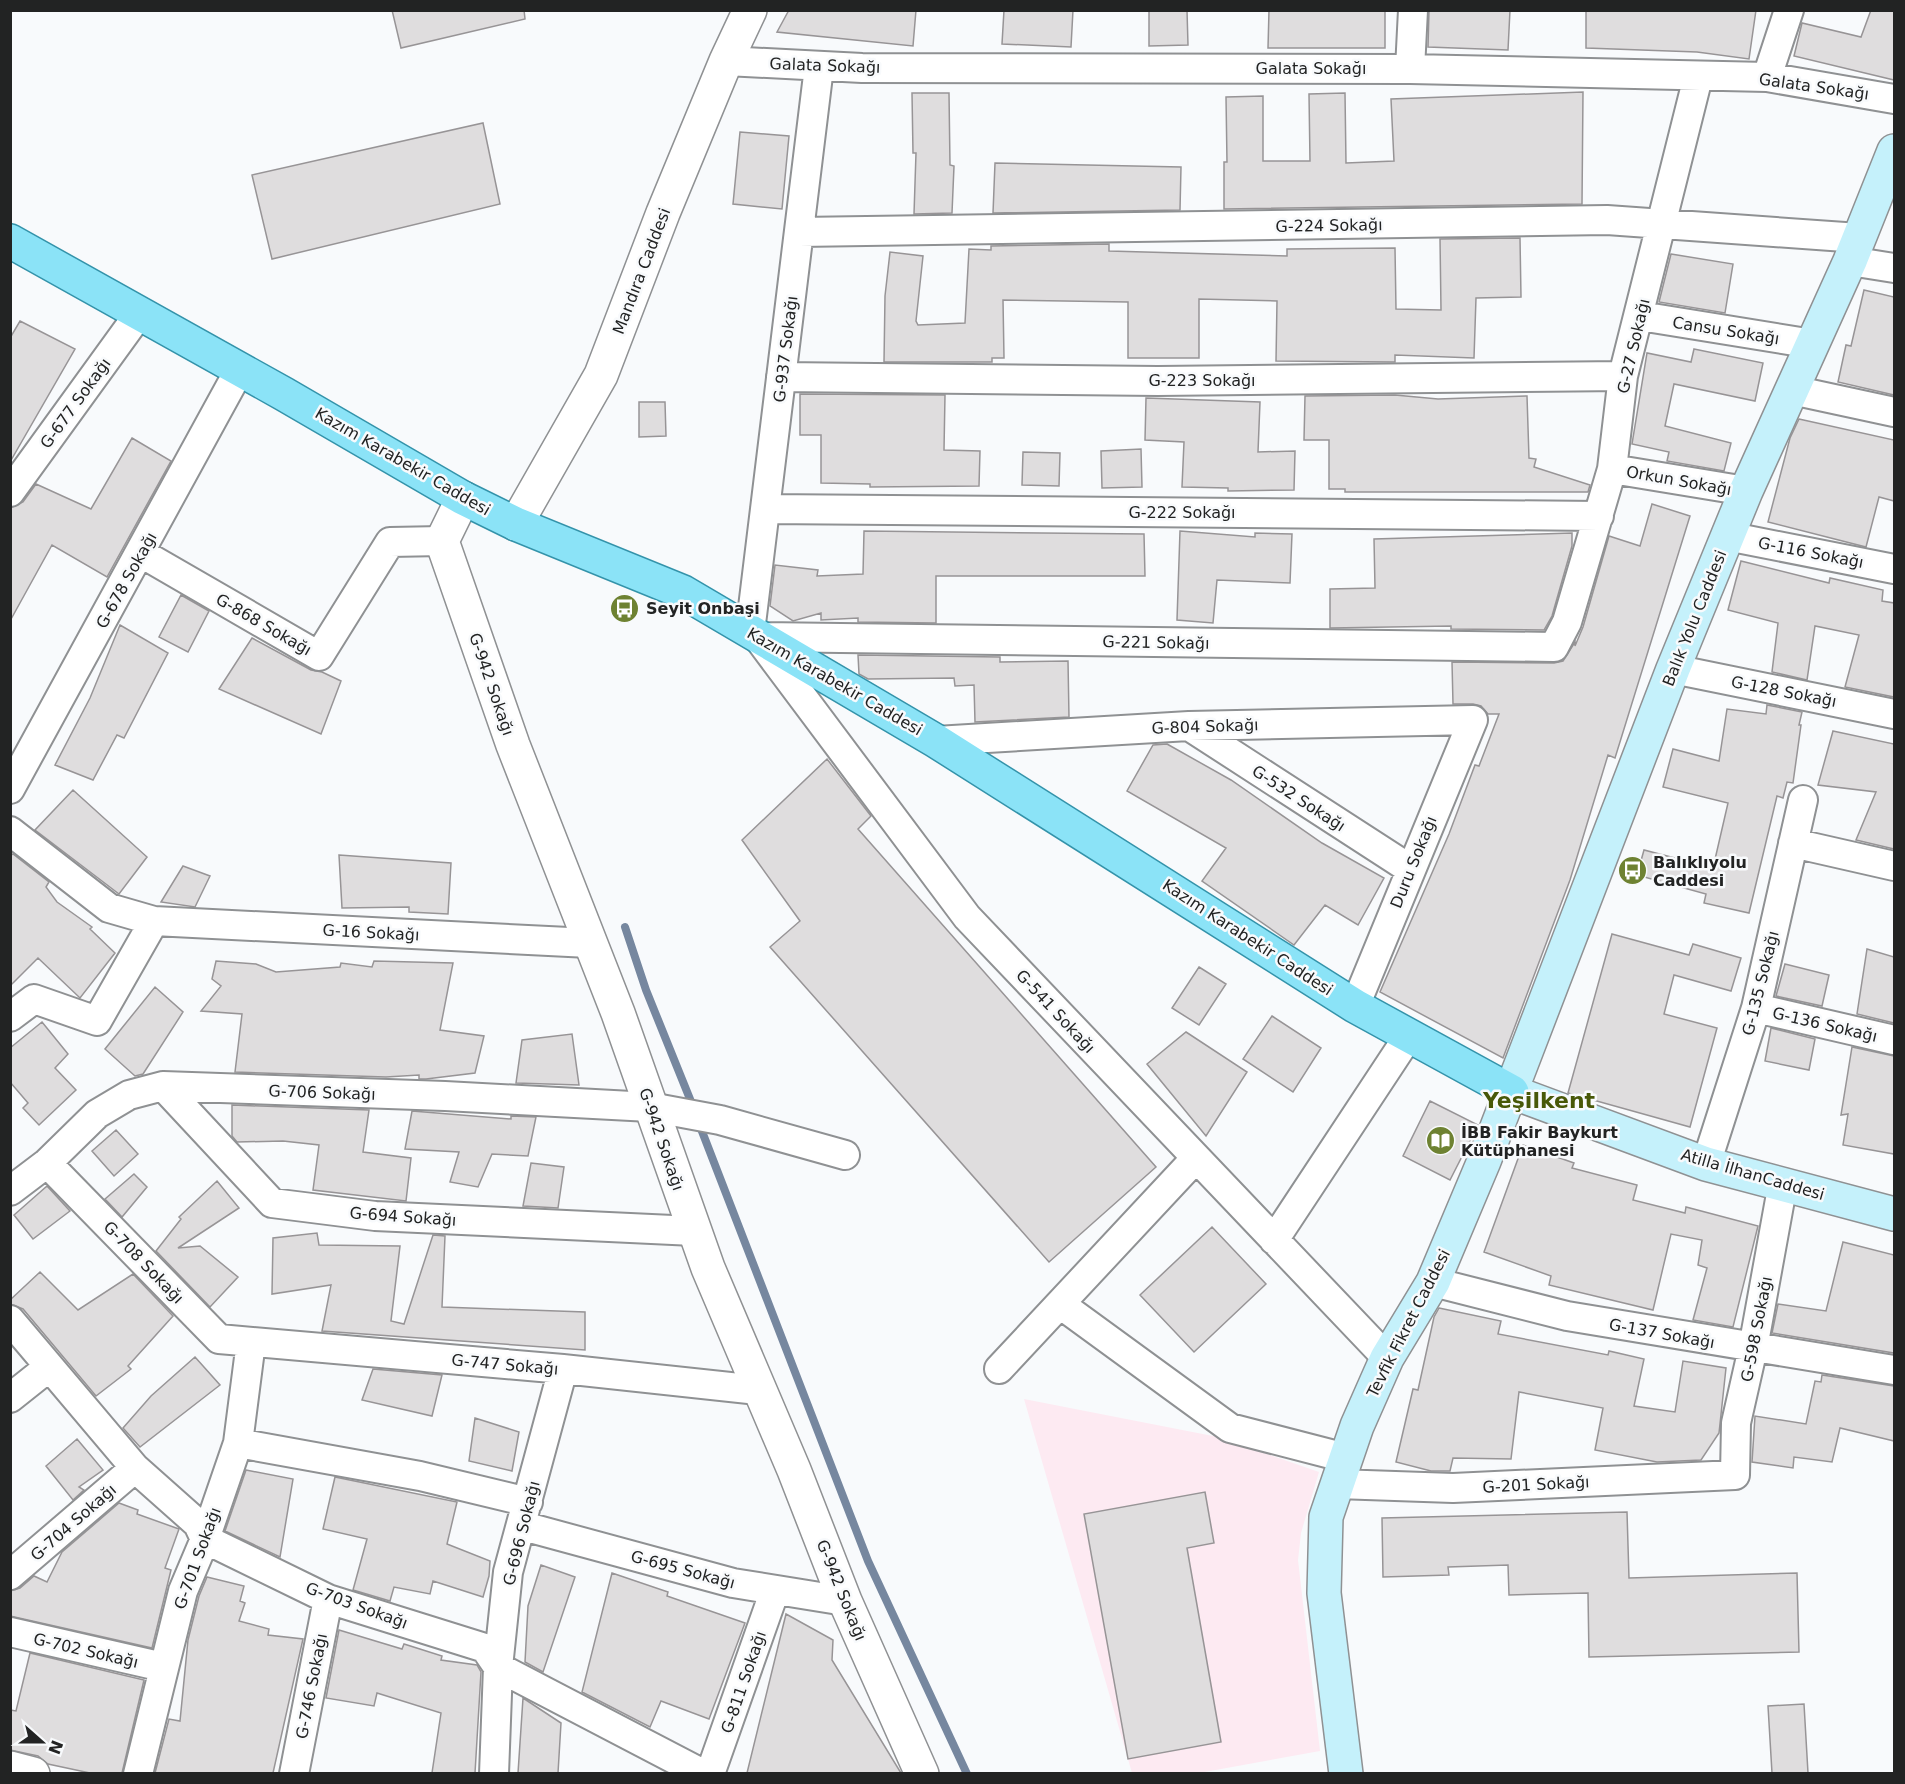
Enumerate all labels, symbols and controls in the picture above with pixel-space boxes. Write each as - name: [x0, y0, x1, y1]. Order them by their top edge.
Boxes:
- street label: Galata Sokağı: [769, 54, 881, 77]
- street label: Galata Sokağı: [1256, 59, 1366, 78]
- street label: Galata Sokağı: [1758, 69, 1870, 104]
- street label: Mandıra Caddesi: [609, 205, 674, 337]
- street label: G-224 Sokağı: [1275, 215, 1383, 236]
- street label: G-937 Sokağı: [770, 295, 801, 403]
- street label: G-27 Sokağı: [1613, 297, 1654, 395]
- street label: Cansu Sokağı: [1671, 313, 1781, 348]
- street label: G-677 Sokağı: [36, 354, 115, 452]
- street label: G-223 Sokağı: [1148, 371, 1256, 390]
- street label: Kazım Karabekir Caddesi: [312, 403, 494, 519]
- street label: Orkun Sokağı: [1625, 462, 1733, 499]
- street label: G-222 Sokağı: [1128, 503, 1236, 522]
- street label: G-678 Sokağı: [92, 529, 161, 632]
- street label: G-116 Sokağı: [1757, 533, 1865, 572]
- street label: Balık Yolu Caddesi: [1658, 547, 1730, 689]
- street label: G-868 Sokağı: [213, 589, 315, 659]
- bus stop icon: Seyit Onbaşi: [609, 592, 641, 624]
- place label: Seyit Onbaşi: [646, 599, 760, 618]
- street label: Kazım Karabekir Caddesi: [744, 623, 926, 739]
- street label: G-942 Sokağı: [465, 630, 518, 738]
- street label: G-221 Sokağı: [1102, 632, 1210, 653]
- street label: G-128 Sokağı: [1730, 672, 1838, 711]
- street label: G-804 Sokağı: [1151, 715, 1259, 738]
- street label: G-532 Sokağı: [1249, 761, 1349, 836]
- street label: Duru Sokağı: [1386, 813, 1441, 911]
- place label: Balıklıyolu Caddesi: [1653, 853, 1747, 890]
- bus stop icon: Balıklıyolu Caddesi: [1616, 855, 1648, 887]
- street label: Kazım Karabekir Caddesi: [1159, 875, 1336, 1000]
- street label: G-16 Sokağı: [322, 920, 420, 945]
- street label: G-135 Sokağı: [1738, 929, 1783, 1037]
- street label: G-541 Sokağı: [1012, 966, 1099, 1057]
- street label: G-136 Sokağı: [1771, 1003, 1879, 1046]
- street label: G-706 Sokağı: [268, 1081, 376, 1104]
- street label: G-942 Sokağı: [635, 1085, 688, 1193]
- district label: Yeşilkent: [1482, 1088, 1596, 1113]
- place label: İBB Fakir Baykurt Kütüphanesi: [1461, 1123, 1618, 1160]
- library icon: İBB Fakir Baykurt Kütüphanesi: [1424, 1125, 1456, 1157]
- street label: Atilla İlhanCaddesi: [1679, 1145, 1827, 1204]
- street label: G-694 Sokağı: [349, 1203, 457, 1230]
- street label: G-708 Sokağı: [100, 1217, 188, 1307]
- street label: Tevfik Fikret Caddesi: [1362, 1246, 1454, 1401]
- street label: G-598 Sokağı: [1737, 1275, 1776, 1383]
- street label: G-137 Sokağı: [1608, 1315, 1716, 1352]
- street label: G-747 Sokağı: [451, 1350, 559, 1379]
- street label: G-201 Sokağı: [1482, 1472, 1590, 1497]
- street label: G-696 Sokağı: [499, 1479, 544, 1587]
- street label: G-704 Sokağı: [27, 1480, 120, 1565]
- street label: G-701 Sokağı: [170, 1505, 225, 1612]
- street label: G-942 Sokağı: [813, 1537, 870, 1643]
- street label: G-695 Sokağı: [629, 1546, 737, 1593]
- street label: G-703 Sokağı: [303, 1578, 410, 1633]
- street label: G-811 Sokağı: [717, 1628, 770, 1736]
- street label: G-702 Sokağı: [32, 1629, 140, 1672]
- street label: G-746 Sokağı: [292, 1632, 331, 1740]
- north arrow: [12, 1712, 72, 1772]
- text: N: [44, 1738, 67, 1757]

